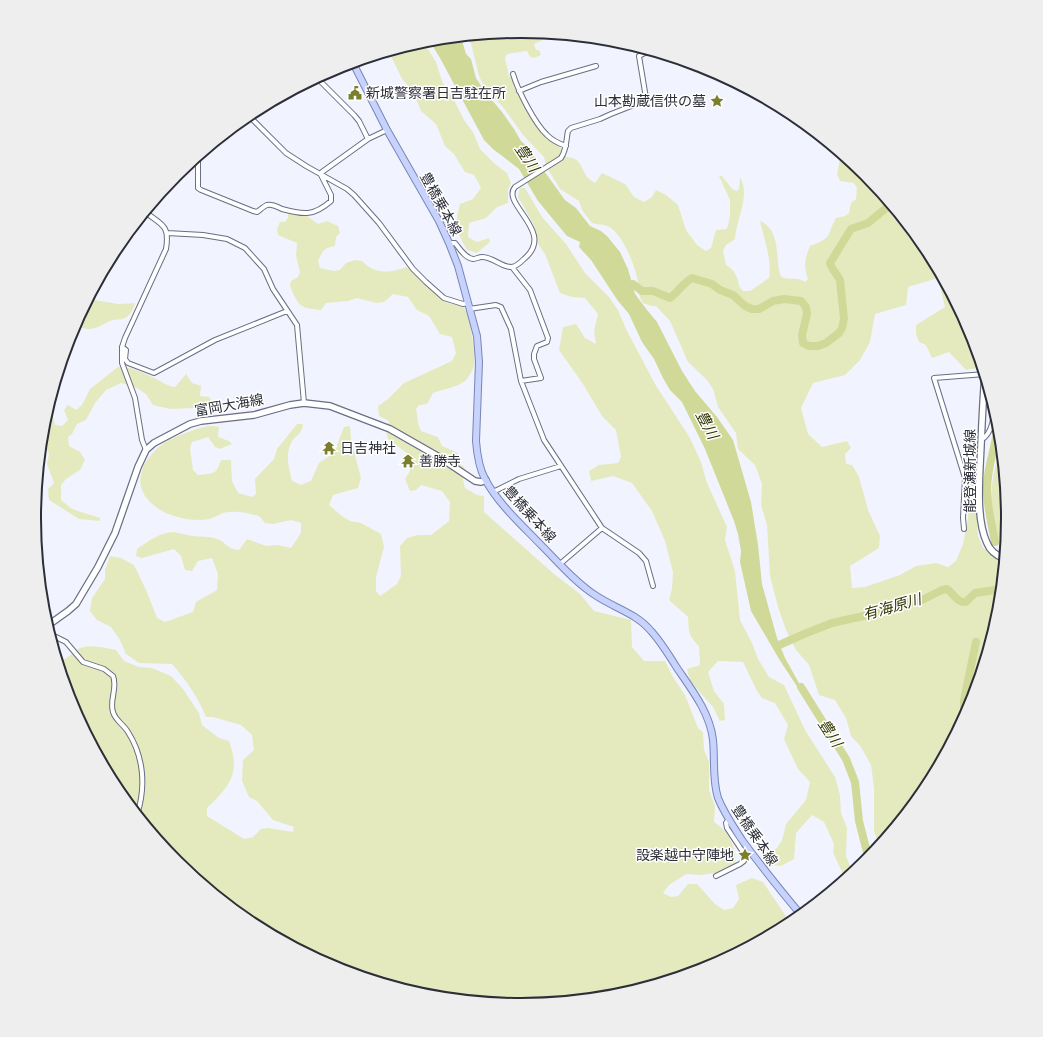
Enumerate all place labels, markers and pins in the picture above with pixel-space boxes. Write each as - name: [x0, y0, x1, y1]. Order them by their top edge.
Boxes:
- place label: 新城警察署日吉駐在所: [366, 83, 506, 102]
- public building icon: 新城警察署日吉駐在所: [347, 85, 363, 101]
- place label: 山本勘蔵信供の墓: [594, 91, 706, 110]
- place icon: 山本勘蔵信供の墓: [709, 93, 725, 109]
- place label: 日吉神社: [340, 438, 396, 457]
- temple icon: 日吉神社: [321, 440, 337, 456]
- place label: 善勝寺: [419, 451, 461, 470]
- temple icon: 善勝寺: [400, 453, 416, 469]
- place label: 設楽越中守陣地: [636, 845, 734, 864]
- place icon: 設楽越中守陣地: [737, 847, 753, 863]

